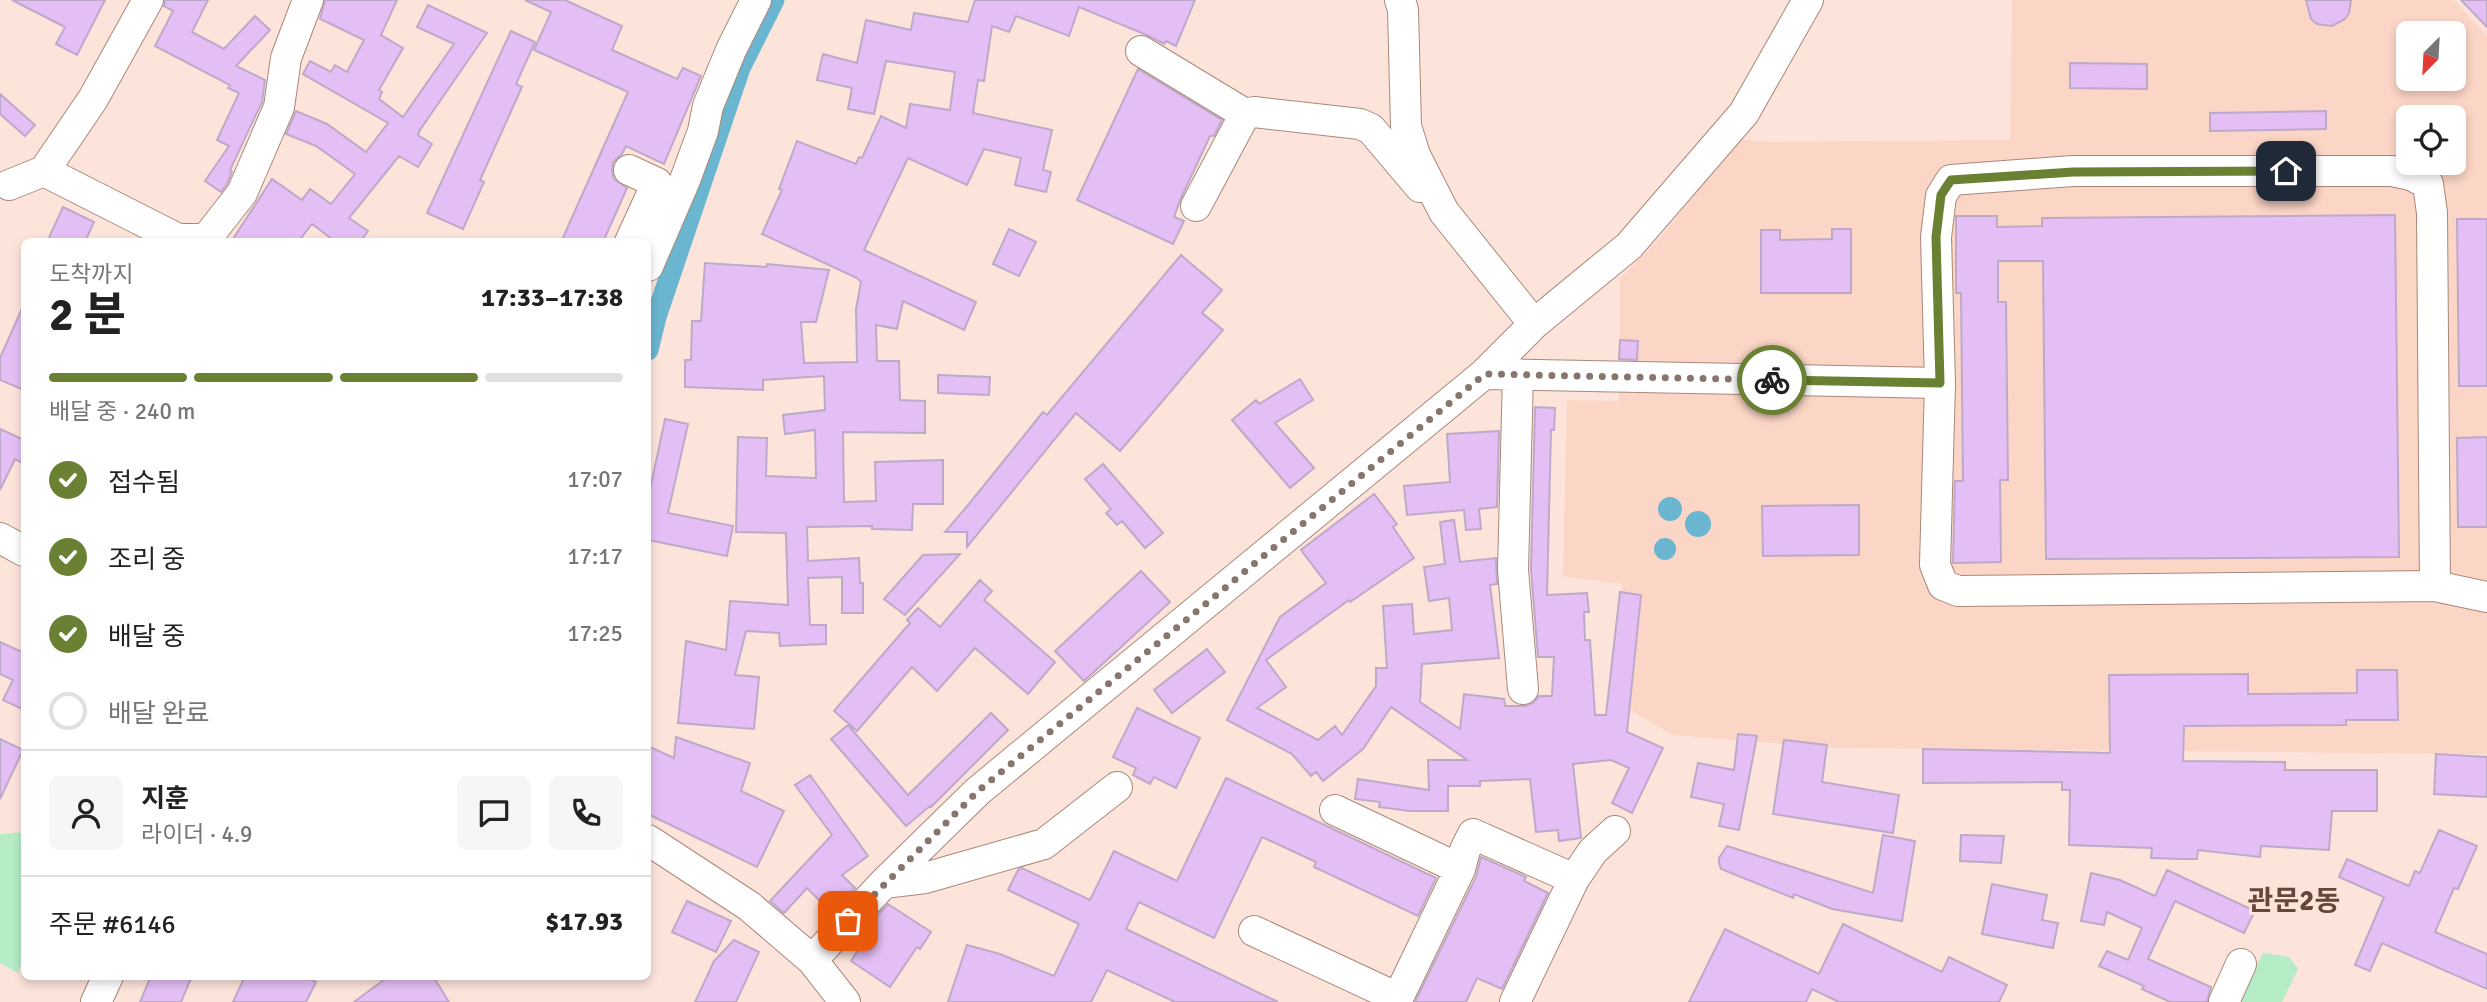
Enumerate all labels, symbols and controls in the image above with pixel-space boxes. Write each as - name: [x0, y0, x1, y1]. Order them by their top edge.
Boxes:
- north arrow: [2396, 21, 2466, 91]
- map controls: [2396, 21, 2466, 175]
- button: locate: [2396, 105, 2466, 175]
- pin: [2256, 141, 2316, 201]
- icon: home: [2267, 152, 2305, 190]
- text: 도착까지: [49, 260, 134, 289]
- text: 17:33–17:38: [481, 282, 623, 314]
- text: 2 분: [49, 287, 126, 343]
- courier: [1737, 345, 1807, 415]
- icon: bike: [1753, 361, 1791, 399]
- text: 배달 중 · 240 m: [49, 397, 195, 426]
- icon: check: [49, 461, 87, 499]
- text: 17:07: [567, 465, 623, 494]
- text: 접수됨: [108, 467, 180, 499]
- icon: check: [49, 538, 87, 576]
- text: 17:17: [567, 542, 623, 571]
- text: 조리 중: [108, 544, 185, 576]
- icon: check: [49, 615, 87, 653]
- text: 17:25: [567, 619, 623, 648]
- text: 배달 중: [108, 621, 185, 653]
- text: 배달 완료: [108, 698, 209, 730]
- button: person: [49, 776, 123, 850]
- button: chat: [457, 776, 531, 850]
- button: phone: [549, 776, 623, 850]
- text: 지훈: [141, 783, 189, 815]
- text: 라이더 · 4.9: [141, 820, 253, 849]
- district label: 관문2동: [2248, 884, 2340, 918]
- pin: [818, 891, 878, 951]
- icon: bag: [829, 902, 867, 940]
- text: $17.93: [545, 906, 623, 938]
- text: 주문 #6146: [49, 909, 176, 941]

